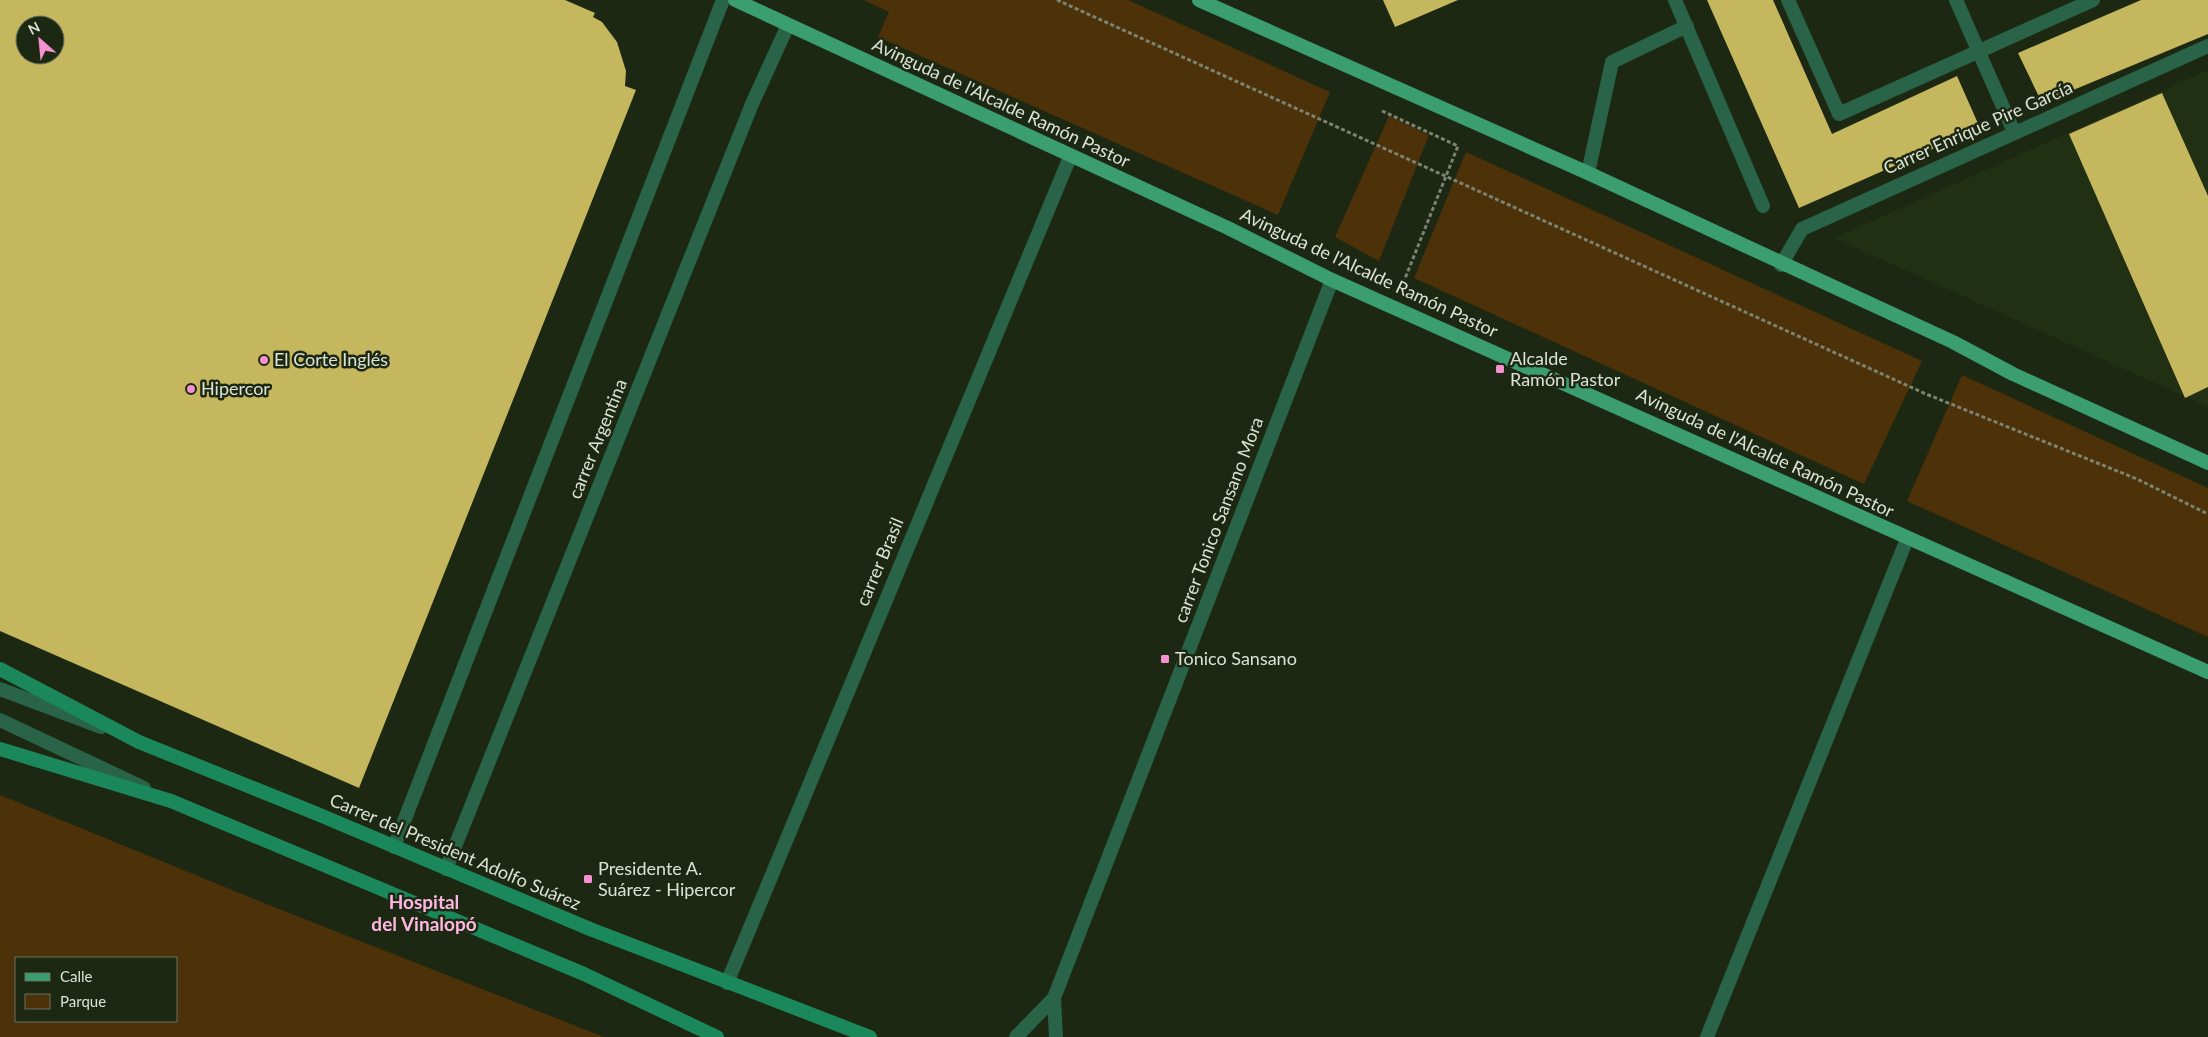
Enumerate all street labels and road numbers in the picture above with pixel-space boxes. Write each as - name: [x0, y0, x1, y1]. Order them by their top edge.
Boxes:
- street label: Avinguda de l'Alcalde Ramón Pastor: [869, 33, 1134, 172]
- street label: Carrer Enrique Pire García: [1880, 75, 2076, 179]
- street label: Avinguda de l'Alcalde Ramón Pastor: [1237, 203, 1502, 342]
- street label: carrer Argentina: [563, 376, 631, 502]
- street label: Avinguda de l'Alcalde Ramón Pastor: [1633, 383, 1898, 522]
- street label: carrer Tonico Sansano Mora: [1169, 414, 1267, 626]
- street label: carrer Brasil: [851, 514, 908, 609]
- street label: Carrer del President Adolfo Suárez: [327, 788, 584, 914]

